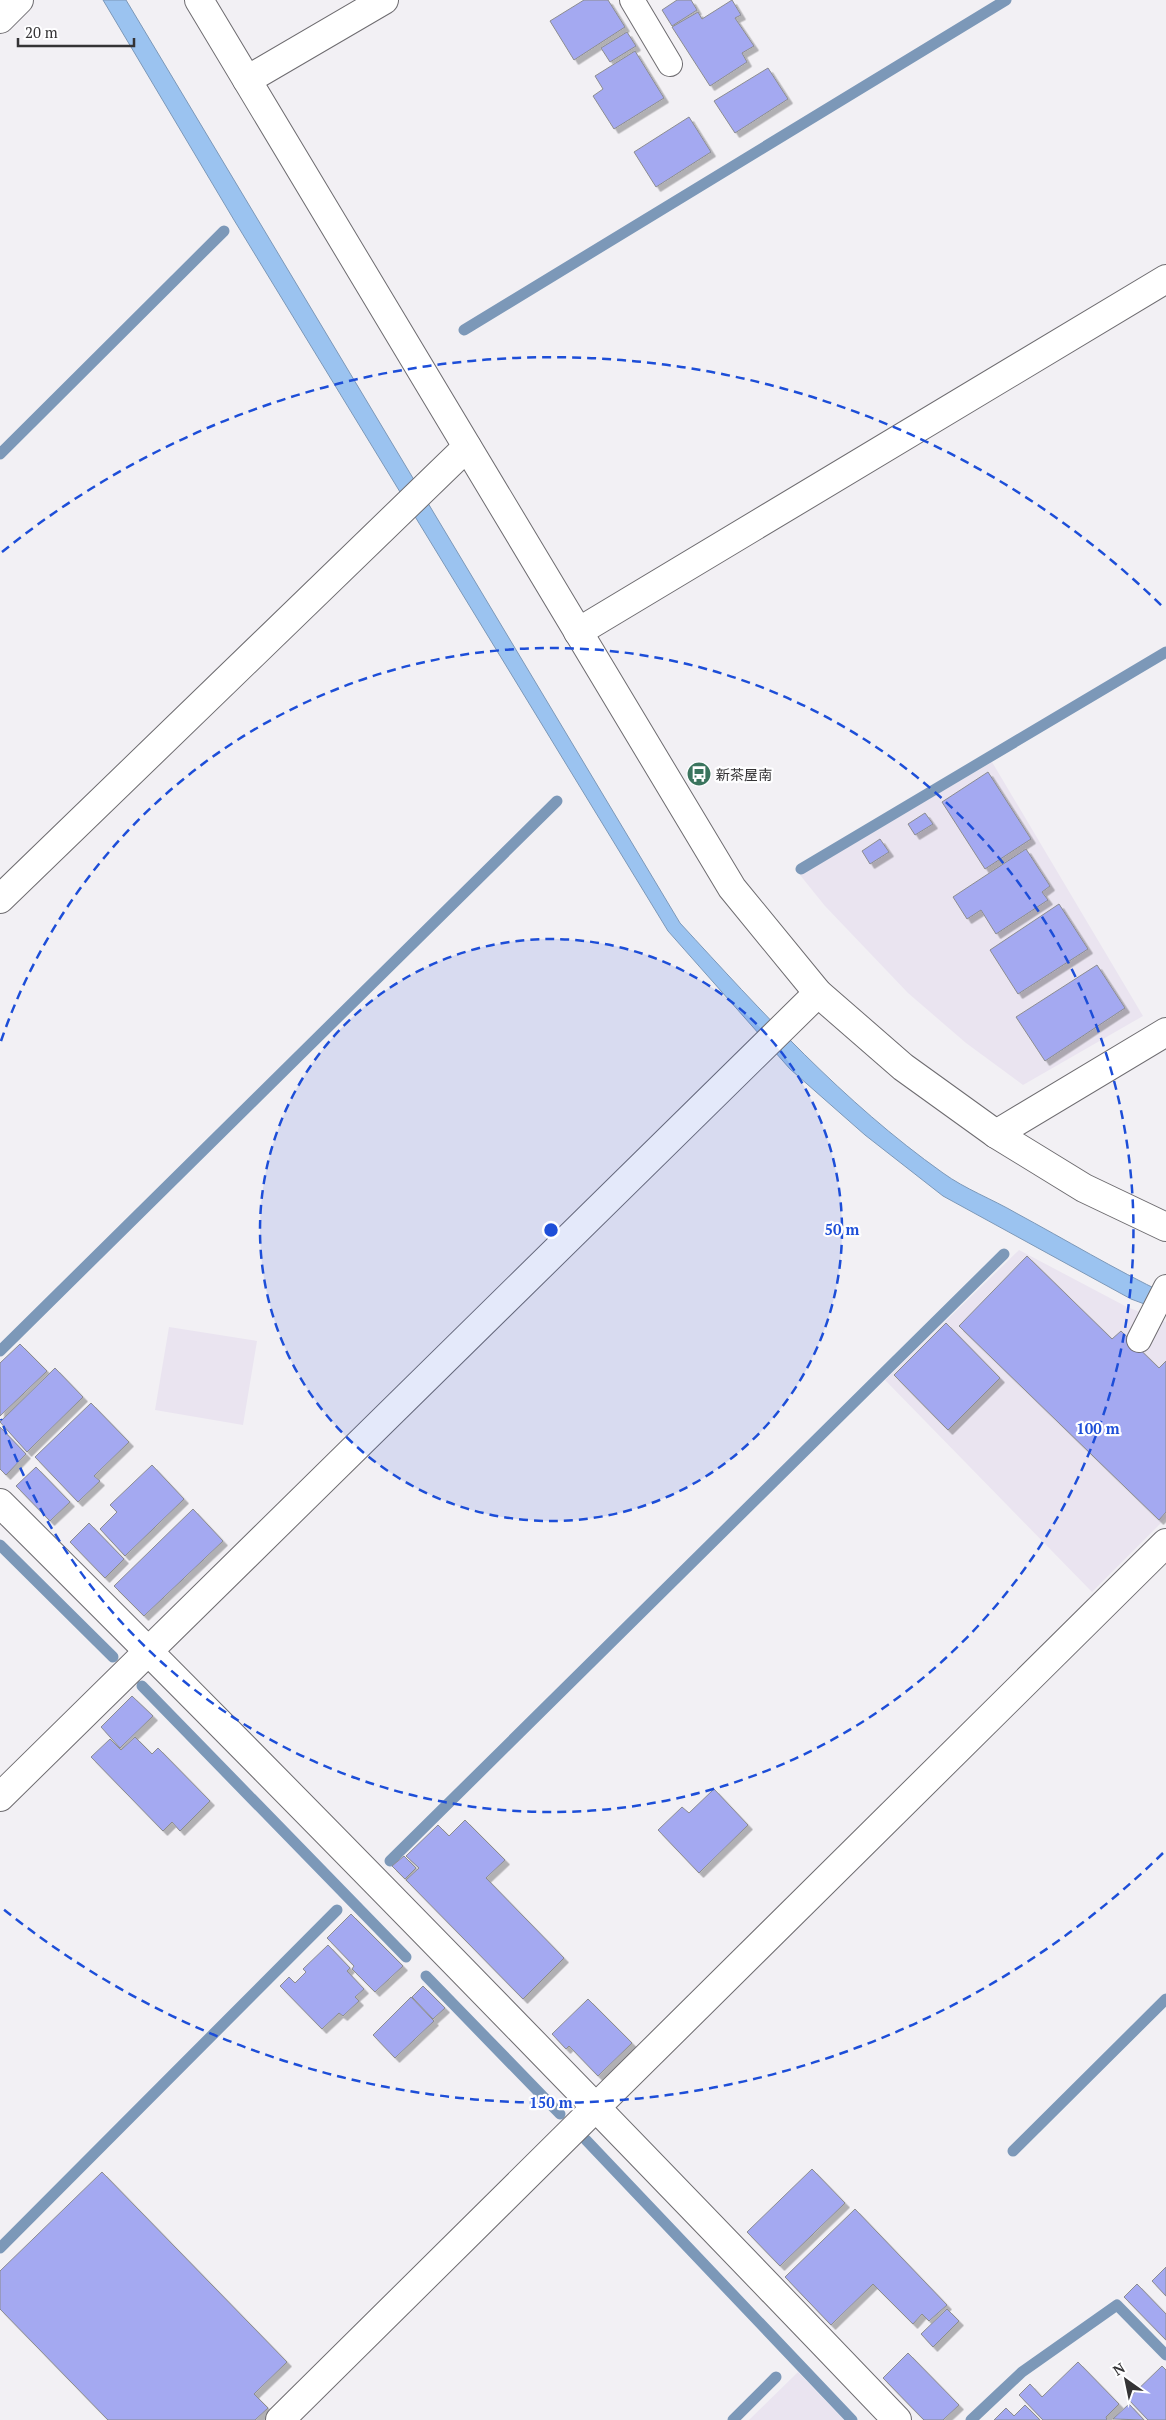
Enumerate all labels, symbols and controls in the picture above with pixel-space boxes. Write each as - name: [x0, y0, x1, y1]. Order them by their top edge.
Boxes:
- scale bar: [18, 15, 134, 47]
- text: 20 m: [25, 22, 58, 42]
- bus stop icon: 新茶屋南: [686, 761, 712, 787]
- place label: 新茶屋南: [716, 765, 772, 784]
- text: 50 m: [825, 1219, 860, 1239]
- centre of rings: [542, 1221, 560, 1239]
- text: 100 m: [1076, 1418, 1120, 1438]
- text: 150 m: [529, 2092, 573, 2112]
- north arrow: [1101, 2355, 1151, 2405]
- text: N: [1109, 2358, 1129, 2380]

